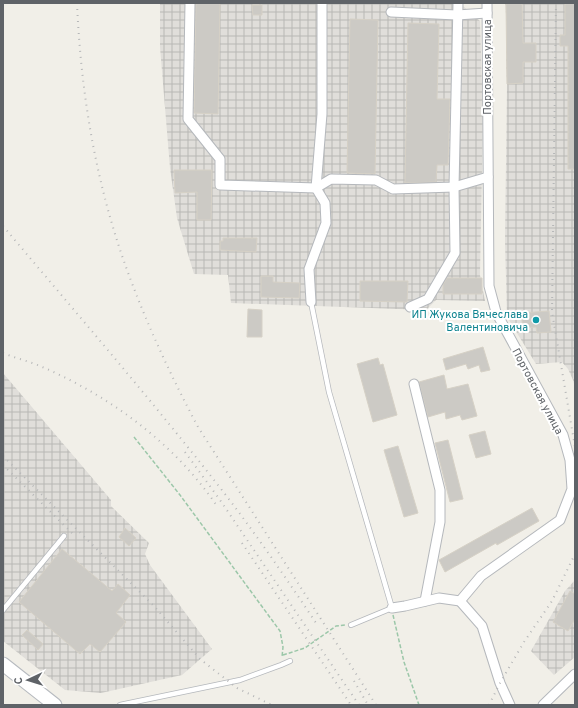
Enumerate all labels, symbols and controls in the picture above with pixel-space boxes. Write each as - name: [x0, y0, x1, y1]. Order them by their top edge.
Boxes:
- street label: Портовская улица: [481, 19, 495, 115]
- place label: ИП Жукова Вячеслава Валентиновича: [411, 308, 528, 335]
- marker: ИП Жукова Вячеслава Валентиновича: [531, 315, 541, 325]
- street label: Портовская улица: [509, 346, 566, 437]
- north arrow: [8, 660, 48, 700]
- text: С: [12, 677, 26, 685]

